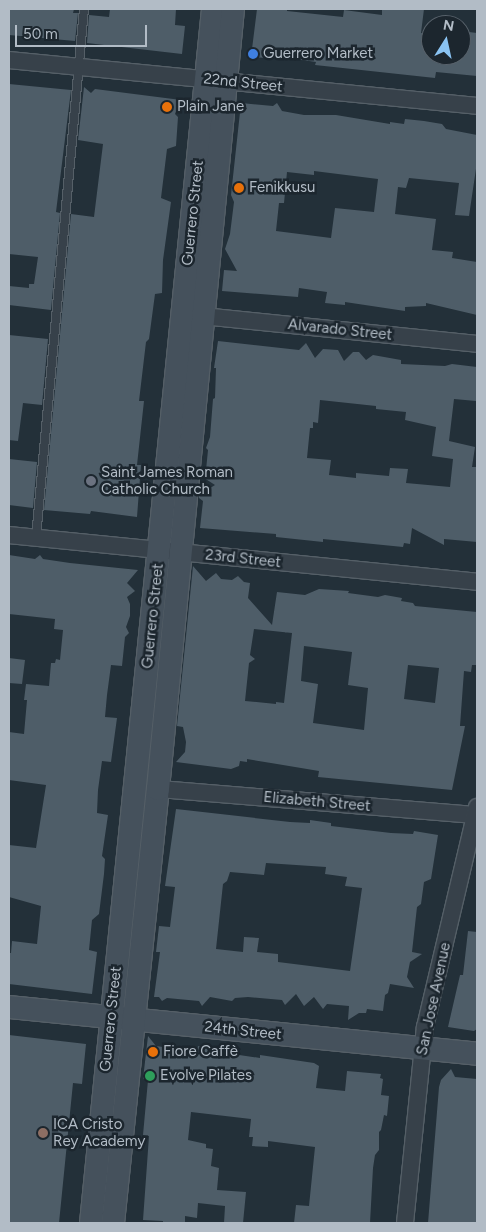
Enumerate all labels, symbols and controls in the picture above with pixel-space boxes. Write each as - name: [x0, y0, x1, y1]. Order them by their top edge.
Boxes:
- scale bar: [18, 15, 150, 47]
- north arrow: [421, 15, 471, 65]
- text: N: [442, 16, 455, 35]
- text: 50 m: [23, 25, 58, 43]
- place label: Guerrero Market: [263, 45, 373, 63]
- marker: Guerrero Market: [247, 48, 259, 60]
- street label: 22nd Street: [202, 70, 284, 96]
- place label: Plain Jane: [177, 98, 244, 116]
- marker: Plain Jane: [161, 101, 173, 113]
- street label: Guerrero Street: [179, 159, 207, 267]
- place label: Fenikkusu: [249, 179, 315, 197]
- marker: Fenikkusu: [233, 182, 245, 194]
- street label: Alvarado Street: [287, 316, 393, 344]
- place label: Saint James Roman Catholic Church: [101, 463, 233, 498]
- marker: Saint James Roman Catholic Church: [85, 475, 97, 487]
- street label: 23rd Street: [204, 546, 282, 572]
- street label: Guerrero Street: [139, 562, 167, 670]
- street label: Elizabeth Street: [263, 788, 371, 816]
- street label: San Jose Avenue: [413, 941, 455, 1057]
- street label: Guerrero Street: [97, 965, 125, 1073]
- street label: 24th Street: [204, 1018, 282, 1044]
- place label: Fiore Caffè: [163, 1043, 238, 1061]
- marker: Fiore Caffè: [147, 1046, 159, 1058]
- place label: Evolve Pilates: [160, 1067, 252, 1085]
- marker: Evolve Pilates: [144, 1070, 156, 1082]
- place label: ICA Cristo Rey Academy: [53, 1115, 145, 1150]
- marker: ICA Cristo Rey Academy: [37, 1127, 49, 1139]

